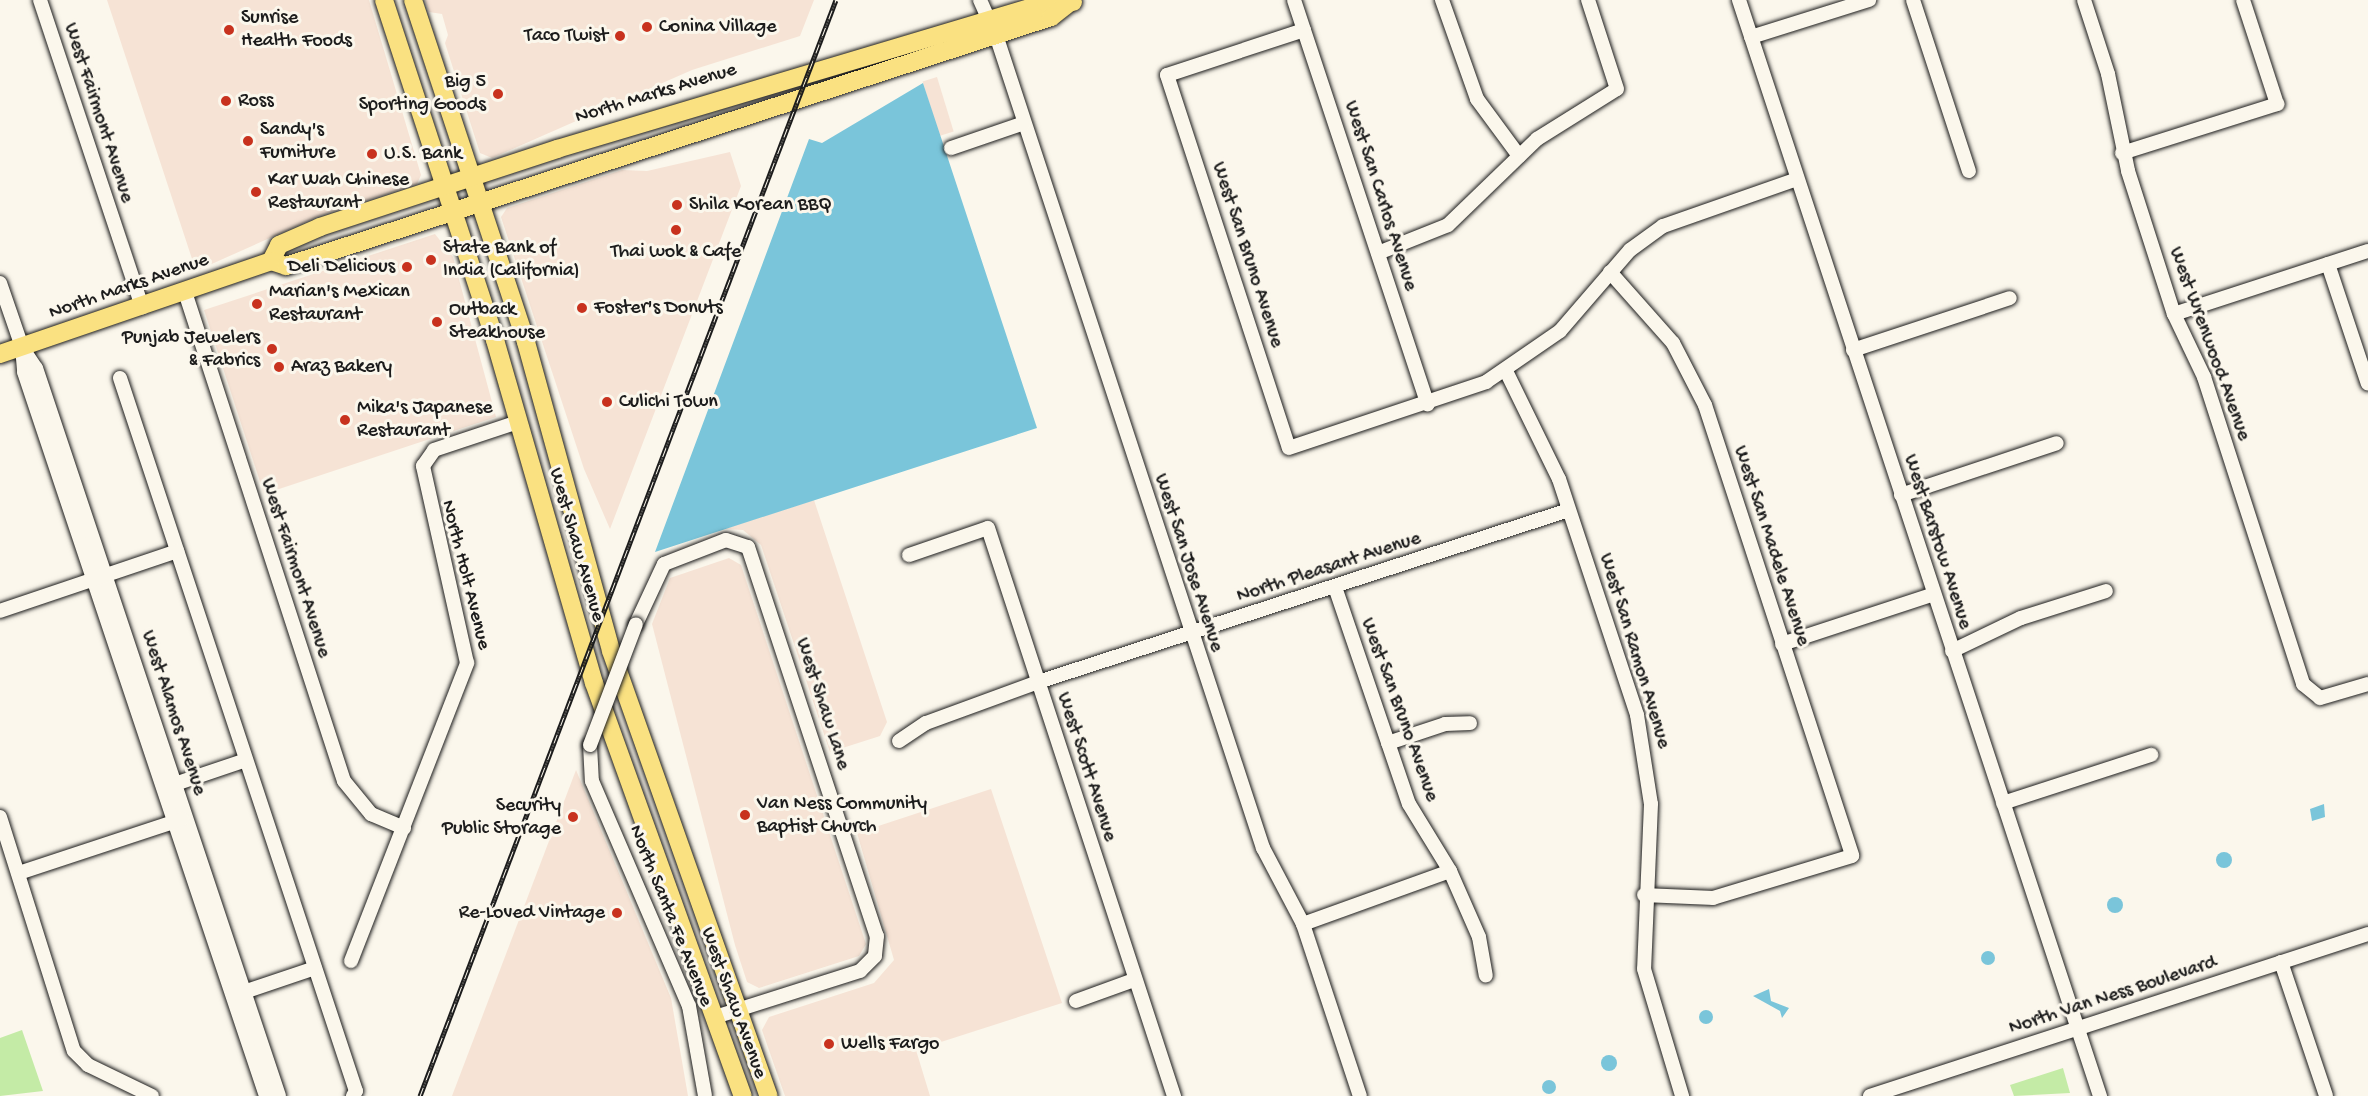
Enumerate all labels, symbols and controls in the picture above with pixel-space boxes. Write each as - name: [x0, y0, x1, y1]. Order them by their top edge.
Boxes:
- place label: Sunrise Health Foods: [241, 6, 352, 53]
- place label: Conina Village: [659, 15, 776, 39]
- street label: West Fairmont Avenue: [58, 20, 138, 206]
- marker: Conina Village: [640, 20, 654, 34]
- marker: Sunrise Health Foods: [222, 23, 236, 37]
- place label: Taco Twist: [524, 24, 608, 48]
- marker: Taco Twist: [613, 29, 627, 43]
- street label: North Marks Avenue: [572, 58, 740, 130]
- place label: Big 5 Sporting Goods: [359, 70, 486, 117]
- marker: Big 5 Sporting Goods: [491, 87, 505, 101]
- place label: Ross: [238, 89, 274, 113]
- marker: Ross: [219, 94, 233, 108]
- street label: West San Carlos Avenue: [1338, 98, 1422, 294]
- place label: Sandy's Furniture: [260, 118, 335, 165]
- marker: Sandy's Furniture: [241, 134, 255, 148]
- place label: U.S. Bank: [384, 142, 462, 166]
- marker: U.S. Bank: [365, 147, 379, 161]
- street label: West San Bruno Avenue: [1206, 159, 1288, 351]
- place label: Kar Wah Chinese Restaurant: [268, 168, 409, 215]
- marker: Kar Wah Chinese Restaurant: [249, 185, 263, 199]
- place label: Shila Korean BBQ: [689, 193, 832, 217]
- marker: Shila Korean BBQ: [670, 198, 684, 212]
- marker: Thai wok & Cafe: [669, 223, 683, 237]
- place label: State Bank of India (California): [443, 237, 580, 284]
- place label: Thai wok & Cafe: [611, 240, 741, 264]
- street label: West Wrenwood Avenue: [2163, 244, 2255, 444]
- street label: North Marks Avenue: [46, 248, 212, 326]
- marker: State Bank of India (California): [424, 253, 438, 267]
- place label: Deli Delicious: [288, 255, 395, 279]
- marker: Deli Delicious: [400, 260, 414, 274]
- place label: Marian's Mexican Restaurant: [269, 280, 410, 327]
- place label: Foster's Donuts: [594, 296, 723, 320]
- marker: Marian's Mexican Restaurant: [250, 297, 264, 311]
- place label: Outback Steakhouse: [449, 298, 545, 345]
- marker: Foster's Donuts: [575, 301, 589, 315]
- marker: Outback Steakhouse: [430, 315, 444, 329]
- place label: Punjab Jewelers & Fabrics: [122, 326, 260, 373]
- marker: Punjab Jewelers & Fabrics: [265, 342, 279, 356]
- place label: Araz Bakery: [291, 355, 392, 379]
- marker: Araz Bakery: [272, 360, 286, 374]
- place label: Culichi Town: [619, 390, 718, 414]
- marker: Culichi Town: [600, 395, 614, 409]
- place label: Mika's Japanese Restaurant: [357, 396, 493, 443]
- marker: Mika's Japanese Restaurant: [338, 413, 352, 427]
- street label: West San Madele Avenue: [1727, 443, 1815, 649]
- street label: West Barstow Avenue: [1897, 452, 1977, 632]
- street label: West Shaw Avenue: [543, 465, 609, 625]
- street label: West San Jose Avenue: [1148, 471, 1228, 655]
- street label: West Fairmont Avenue: [255, 475, 335, 661]
- street label: North Holt Avenue: [435, 498, 495, 652]
- street label: North Pleasant Avenue: [1234, 527, 1424, 609]
- street label: West San Ramon Avenue: [1593, 551, 1675, 751]
- street label: West San Bruno Avenue: [1355, 615, 1443, 805]
- street label: West Alamos Avenue: [135, 628, 211, 798]
- street label: West Shaw Lane: [789, 635, 855, 773]
- street label: West Scott Avenue: [1051, 689, 1121, 845]
- place label: Van Ness Community Baptist Church: [757, 792, 927, 839]
- place label: Security Public Storage: [442, 794, 561, 841]
- marker: Van Ness Community Baptist Church: [738, 808, 752, 822]
- marker: Security Public Storage: [566, 810, 580, 824]
- street label: North Santa Fe Avenue: [623, 822, 717, 1010]
- place label: Re-Loved Vintage: [459, 901, 605, 925]
- marker: Re-Loved Vintage: [610, 906, 624, 920]
- street label: West Shaw Avenue: [695, 924, 771, 1082]
- street label: North Van Ness Boulevard: [2006, 951, 2220, 1041]
- place label: Wells Fargo: [841, 1032, 939, 1056]
- marker: Wells Fargo: [822, 1037, 836, 1051]

